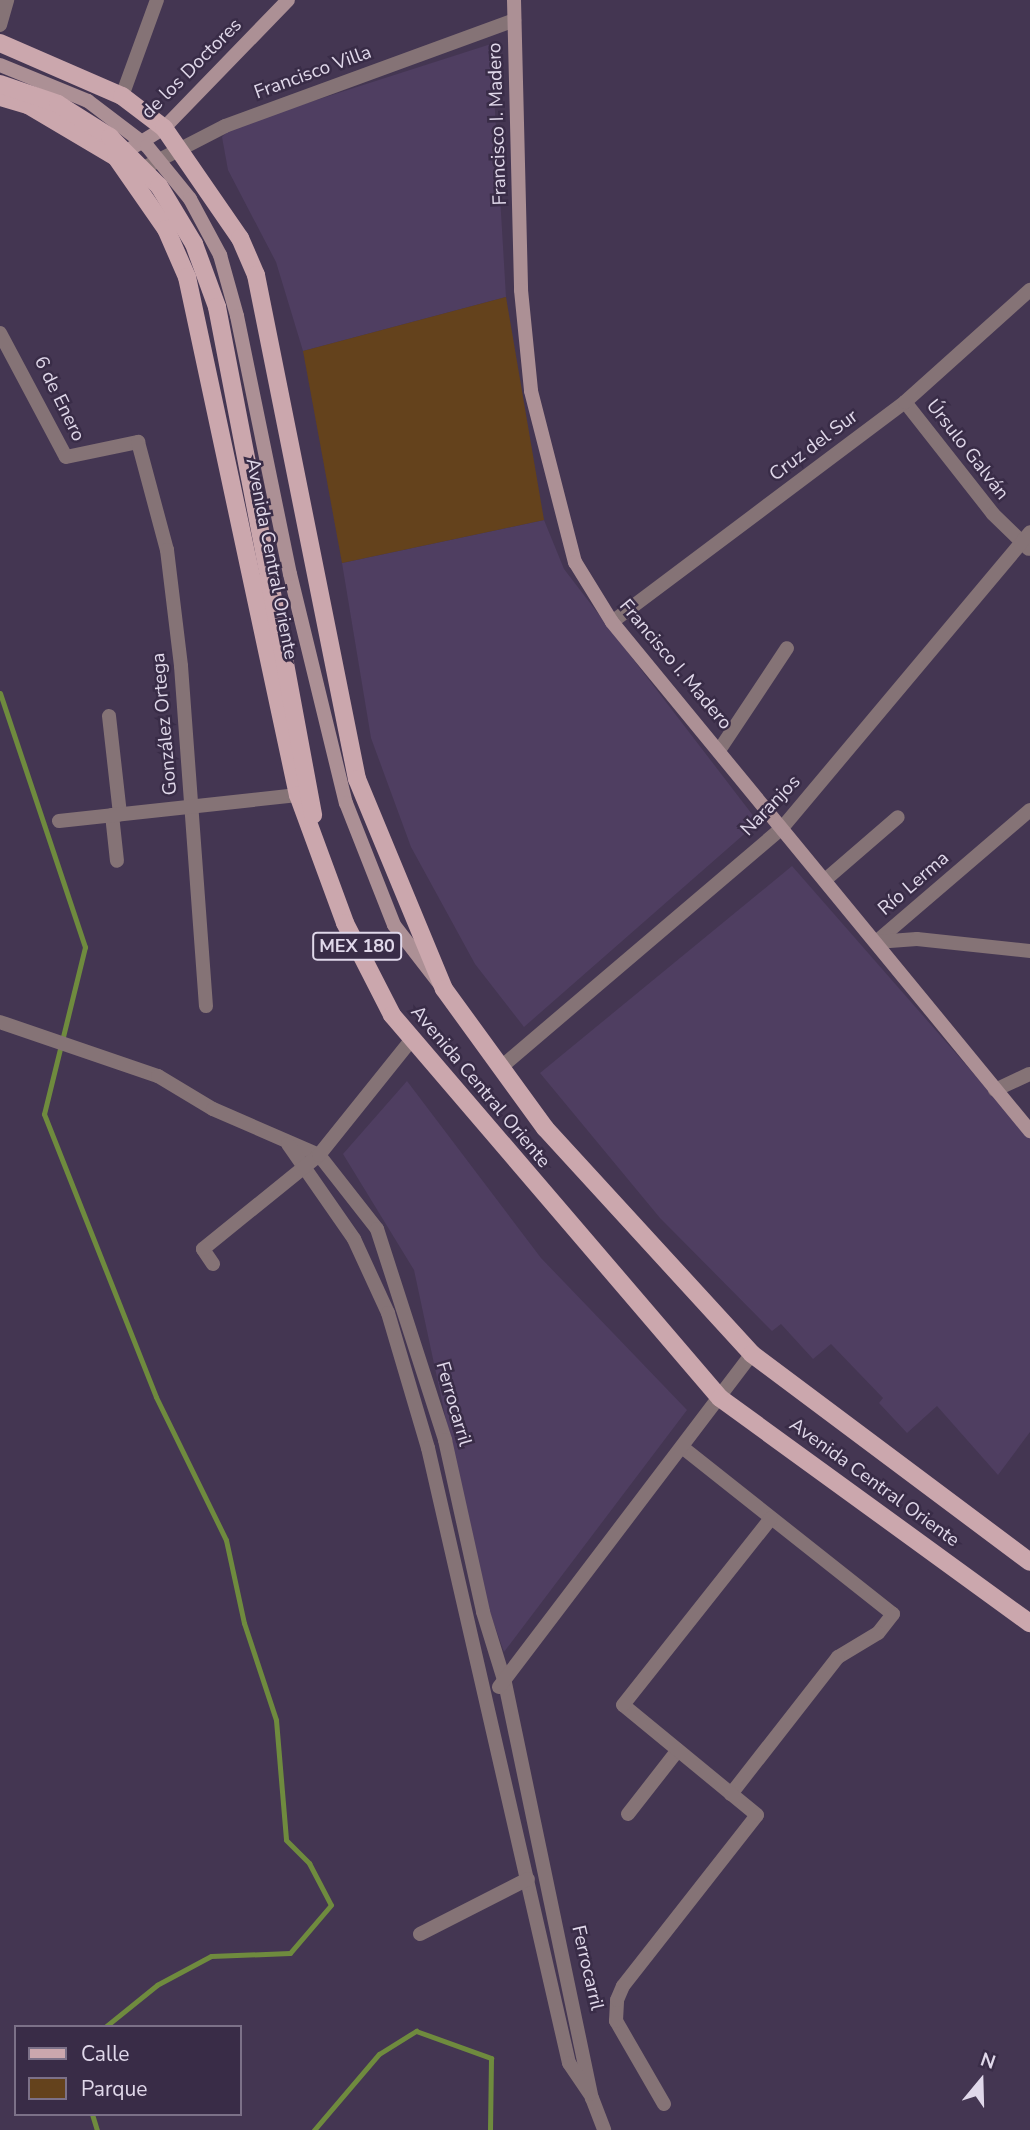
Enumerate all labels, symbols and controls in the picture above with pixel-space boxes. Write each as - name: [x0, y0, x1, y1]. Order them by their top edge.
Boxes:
- street label: de los Doctores: [137, 14, 247, 124]
- street label: Francisco Villa: [251, 41, 375, 105]
- street label: Francisco I. Madero: [484, 42, 512, 206]
- street label: 6 de Enero: [29, 353, 89, 445]
- street label: Úrsulo Galván: [921, 395, 1013, 505]
- street label: Cruz del Sur: [765, 405, 863, 487]
- street label: Avenida Central Oriente: [240, 456, 302, 662]
- street label: Francisco I. Madero: [614, 595, 736, 735]
- street label: González Ortega: [147, 652, 183, 796]
- street label: Naranjos: [736, 771, 806, 841]
- street label: Río Lerma: [874, 847, 954, 921]
- road number: MEX 180: [312, 931, 402, 960]
- street label: Avenida Central Oriente: [405, 1001, 555, 1173]
- street label: Ferrocarril: [430, 1359, 476, 1449]
- street label: Avenida Central Oriente: [785, 1414, 963, 1552]
- street label: Ferrocarril: [566, 1923, 608, 2013]
- legend: [14, 2025, 242, 2116]
- text: Calle: [81, 2040, 129, 2068]
- north arrow: [946, 2046, 1016, 2116]
- text: N: [977, 2047, 999, 2076]
- text: Parque: [81, 2075, 148, 2103]

